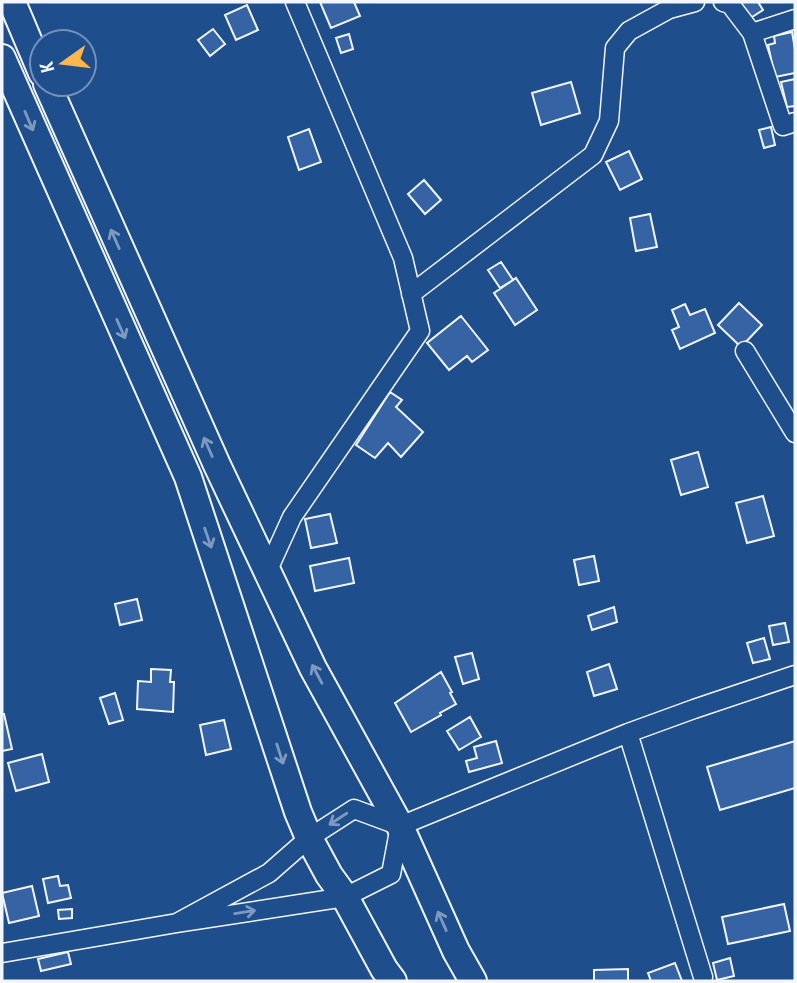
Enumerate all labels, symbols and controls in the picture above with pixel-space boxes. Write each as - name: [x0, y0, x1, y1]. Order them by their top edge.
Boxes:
- north arrow: [28, 28, 98, 98]
- text: K: [34, 59, 59, 75]
- one-way arrow: [23, 109, 36, 131]
- one-way arrow: [108, 229, 121, 250]
- one-way arrow: [115, 317, 128, 339]
- one-way arrow: [201, 437, 214, 458]
- one-way arrow: [203, 527, 215, 549]
- one-way arrow: [310, 664, 323, 685]
- one-way arrow: [275, 743, 287, 765]
- one-way arrow: [329, 812, 349, 826]
- one-way arrow: [233, 906, 256, 919]
- one-way arrow: [435, 910, 448, 932]

